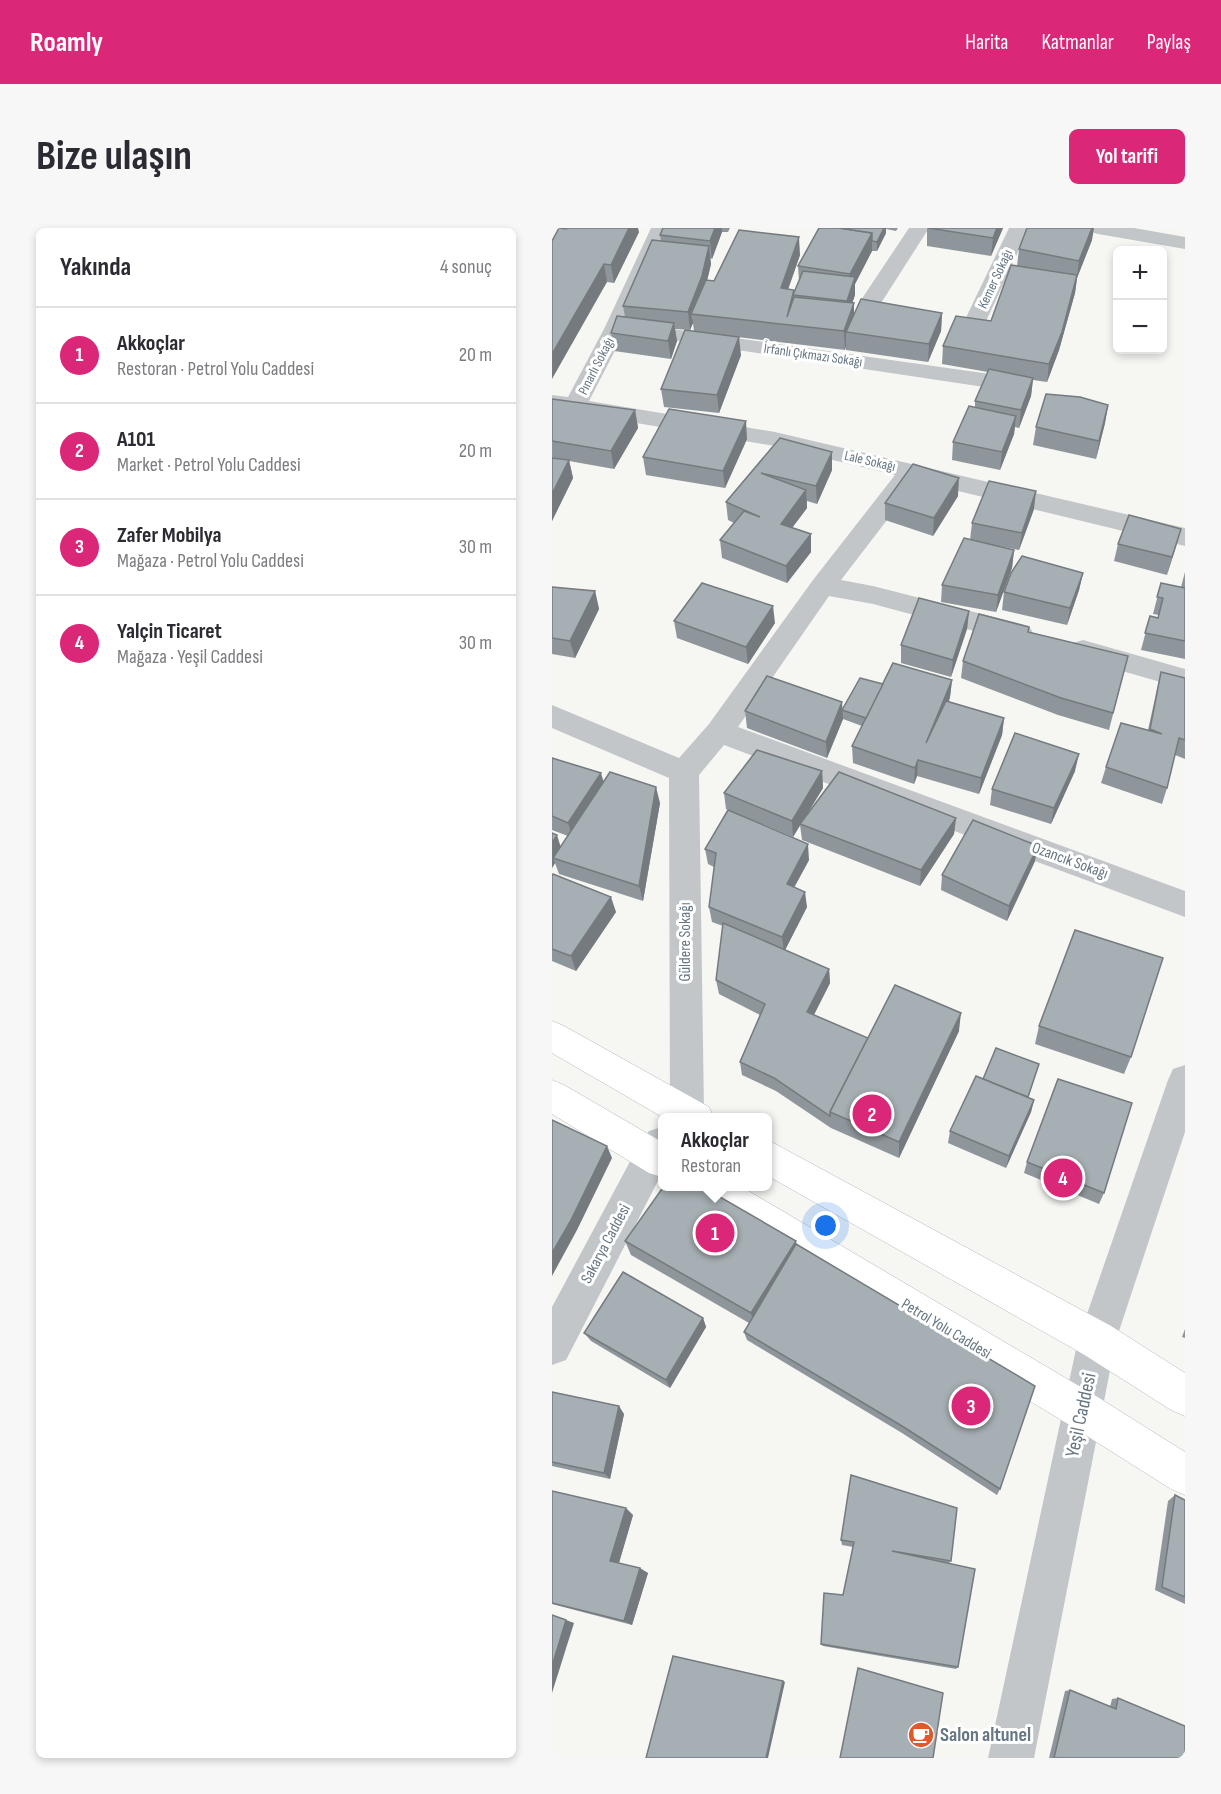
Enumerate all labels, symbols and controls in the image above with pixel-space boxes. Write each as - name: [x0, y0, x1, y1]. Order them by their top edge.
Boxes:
- text: Roamly: [30, 26, 103, 59]
- text: Harita: [965, 30, 1008, 55]
- text: Katmanlar: [1041, 30, 1114, 55]
- text: Paylaş: [1147, 30, 1191, 55]
- button: Yol tarifi: [1069, 129, 1185, 184]
- text: Bize ulaşın: [36, 131, 192, 182]
- map controls: [1113, 246, 1167, 354]
- button: +: [1113, 246, 1167, 300]
- street label: Kemer Sokağı: [974, 247, 1016, 311]
- text: Yakında: [60, 252, 131, 283]
- text: 4 sonuç: [440, 255, 492, 279]
- button: −: [1113, 300, 1167, 354]
- text: Akkoçlar: [117, 330, 185, 357]
- street label: Pınarlı Sokağı: [574, 334, 618, 398]
- street label: İrfanlı Çıkmazı Sokağı: [763, 340, 863, 370]
- text: 1: [76, 343, 83, 367]
- text: 20 m: [459, 343, 492, 367]
- text: Restoran · Petrol Yolu Caddesi: [117, 357, 314, 381]
- text: A101: [117, 426, 155, 453]
- text: 2: [75, 439, 84, 463]
- text: 20 m: [459, 439, 492, 463]
- street label: Lale Sokağı: [843, 447, 897, 475]
- text: Market · Petrol Yolu Caddesi: [117, 453, 301, 477]
- text: Zafer Mobilya: [117, 522, 222, 549]
- text: 3: [75, 535, 84, 559]
- text: 30 m: [459, 535, 492, 559]
- text: Mağaza · Petrol Yolu Caddesi: [117, 549, 304, 573]
- text: Yalçin Ticaret: [117, 618, 222, 645]
- text: 4: [75, 631, 84, 655]
- text: 30 m: [459, 631, 492, 655]
- text: Mağaza · Yeşil Caddesi: [117, 645, 263, 669]
- street label: Ozancık Sokağı: [1029, 838, 1111, 884]
- street label: Güldere Sokağı: [676, 902, 695, 982]
- pin: 2: [852, 1092, 892, 1136]
- popup: [658, 1113, 772, 1191]
- text: Akkoçlar: [681, 1127, 749, 1154]
- text: Restoran: [681, 1154, 741, 1178]
- pin: 4: [1044, 1156, 1082, 1200]
- street label: Sakarya Caddesi: [577, 1201, 635, 1287]
- pin: 1: [696, 1210, 734, 1256]
- your location: [811, 1211, 840, 1240]
- street label: Petrol Yolu Caddesi: [898, 1295, 994, 1363]
- street label: Yeşil Caddesi: [1060, 1371, 1102, 1459]
- pin: 3: [952, 1384, 990, 1428]
- cafe icon: Salon altunel: [906, 1720, 936, 1750]
- place label: Salon altunel: [940, 1723, 1031, 1747]

